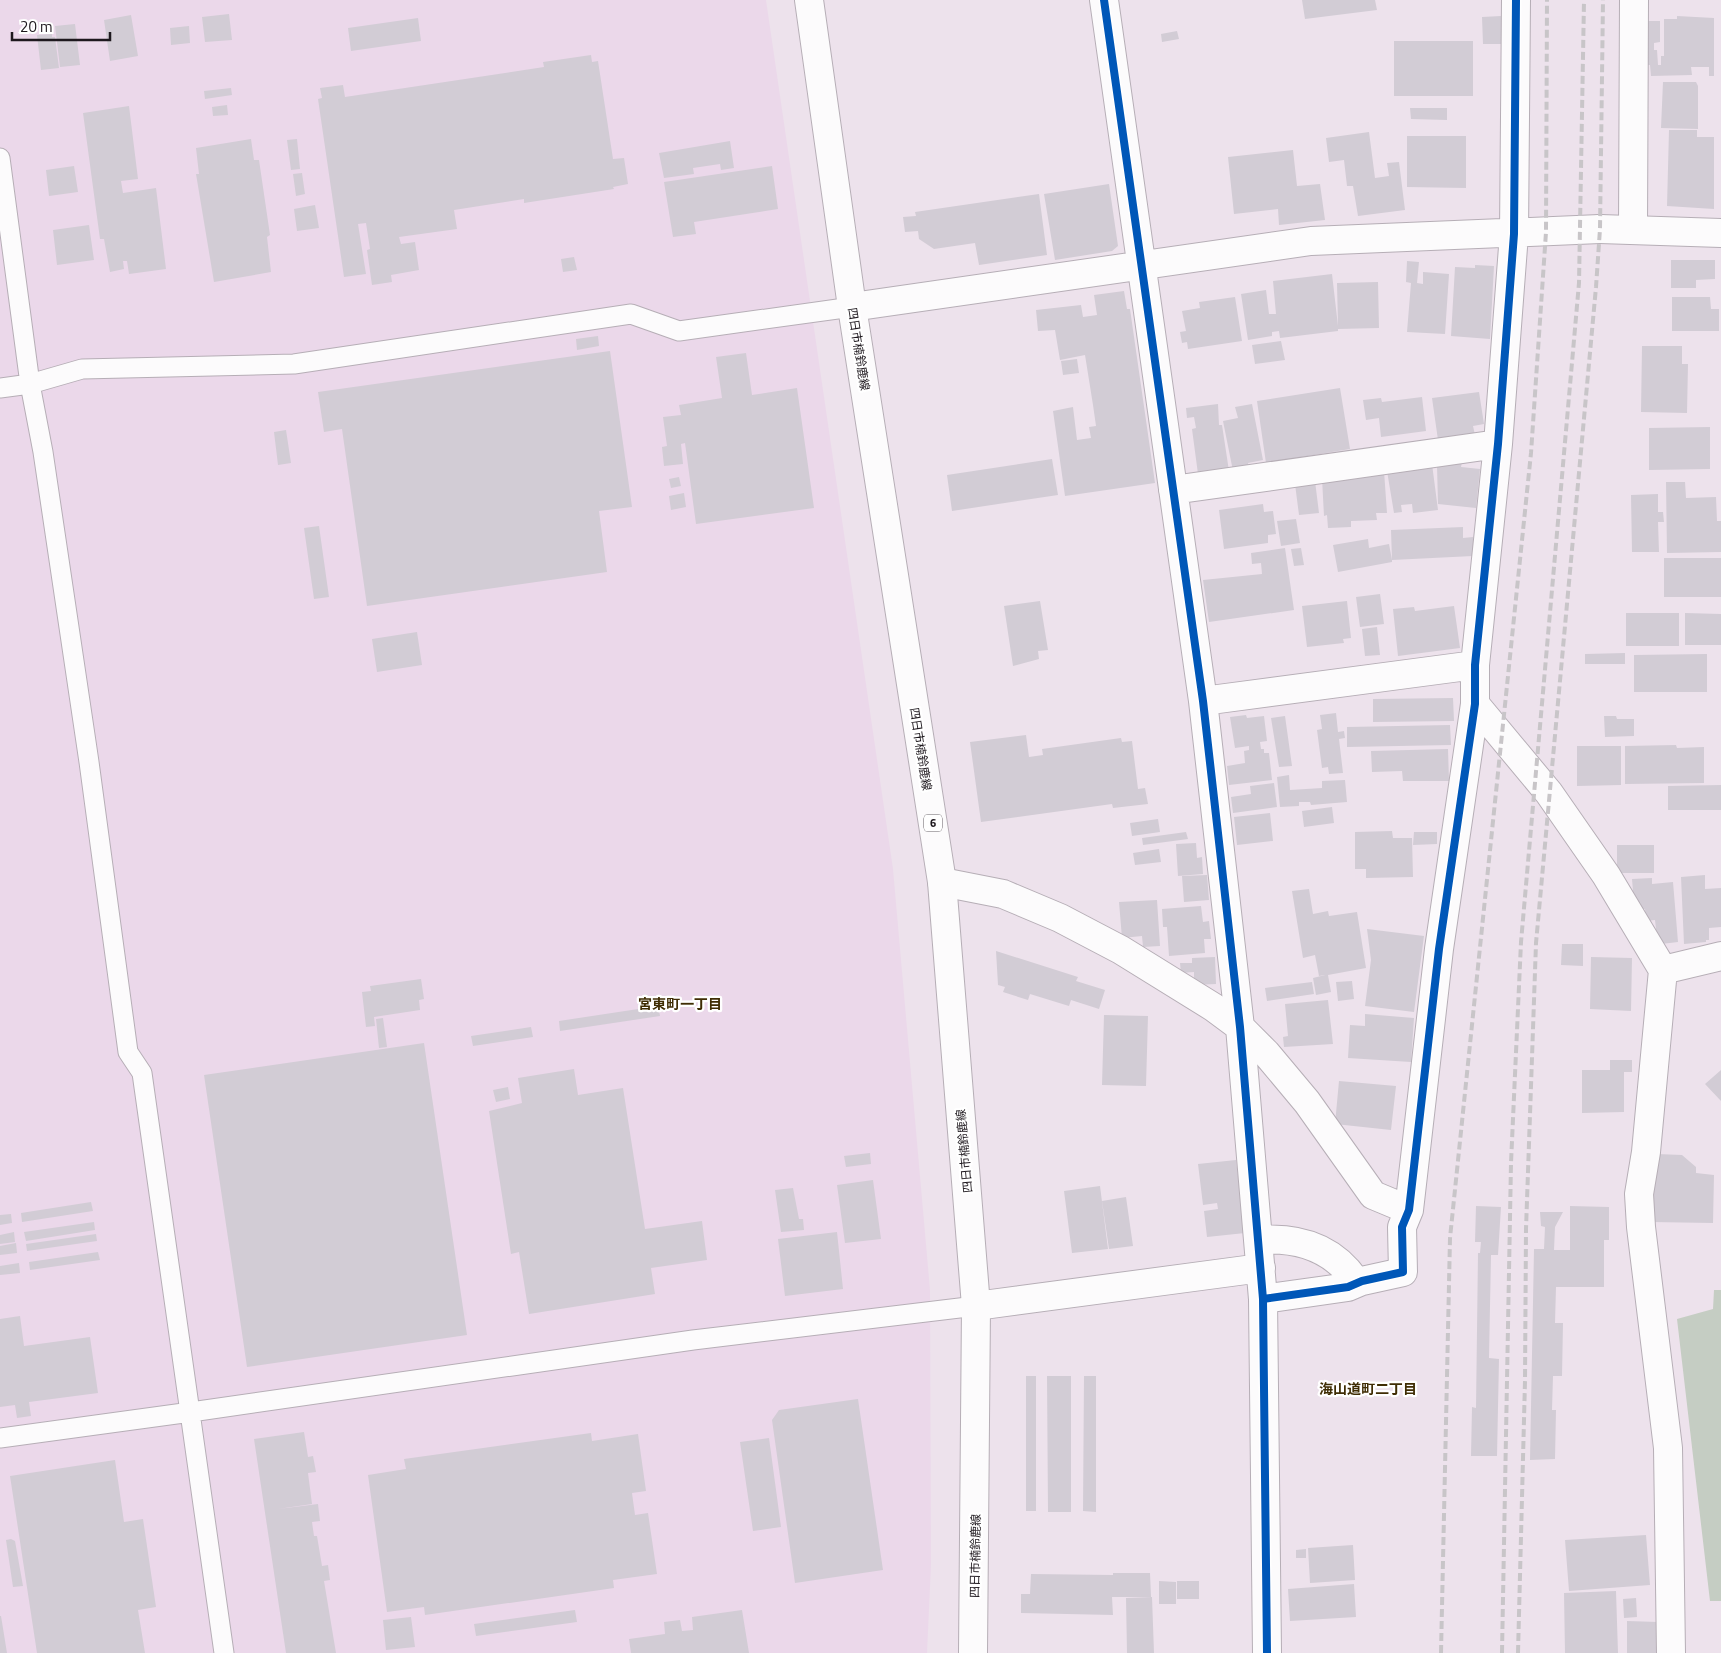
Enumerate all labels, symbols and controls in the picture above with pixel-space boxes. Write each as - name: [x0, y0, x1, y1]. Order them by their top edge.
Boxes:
- scale bar: [12, 10, 110, 42]
- text: 20 m: [20, 15, 53, 38]
- street label: 四日市楠鈴鹿線: [843, 306, 875, 392]
- street label: 四日市楠鈴鹿線: [905, 706, 937, 792]
- road number: 6: [924, 814, 942, 831]
- district label: 宮東町一丁目: [638, 993, 722, 1014]
- street label: 四日市楠鈴鹿線: [951, 1108, 977, 1194]
- district label: 海山道町二丁目: [1319, 1378, 1417, 1399]
- street label: 四日市楠鈴鹿線: [965, 1514, 985, 1598]

